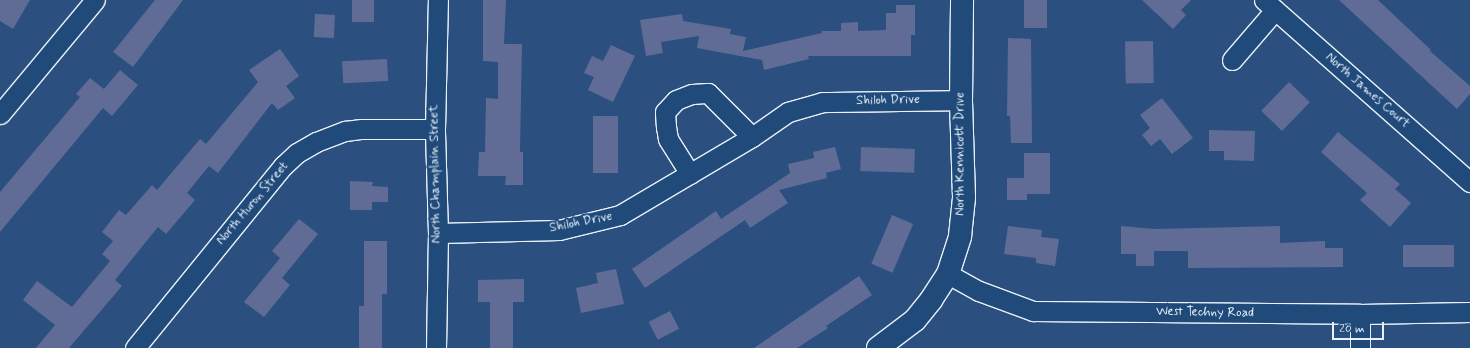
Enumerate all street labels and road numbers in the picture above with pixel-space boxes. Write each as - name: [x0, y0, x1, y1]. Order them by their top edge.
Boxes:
- street label: North James Court: [1322, 50, 1412, 132]
- street label: North Kennicott Drive: [953, 92, 969, 216]
- street label: Shiloh Drive: [856, 93, 920, 109]
- street label: North Champlain Street: [427, 104, 445, 244]
- street label: North Huron Street: [213, 159, 293, 249]
- street label: Shiloh Drive: [549, 209, 613, 237]
- street label: West Techny Road: [1156, 304, 1254, 322]

